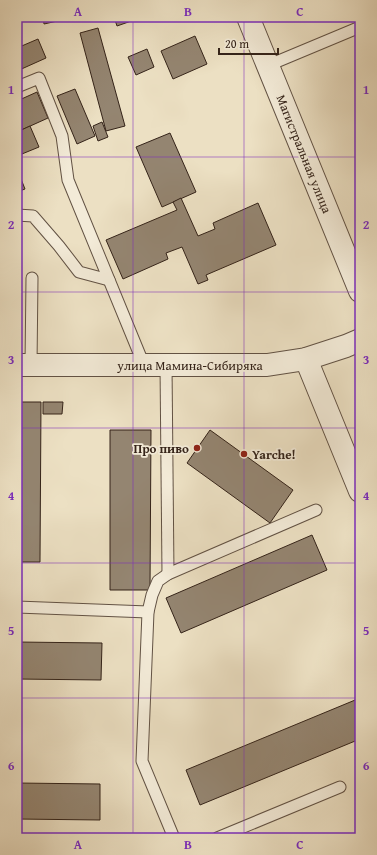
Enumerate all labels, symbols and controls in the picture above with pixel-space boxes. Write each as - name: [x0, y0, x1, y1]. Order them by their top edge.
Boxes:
- text: A: [74, 2, 83, 21]
- text: B: [184, 2, 192, 21]
- text: C: [296, 2, 304, 21]
- scale bar: [219, 30, 278, 56]
- text: 20 m: [225, 35, 249, 52]
- text: 1: [8, 80, 14, 99]
- text: 1: [363, 80, 369, 99]
- street label: Магистральная улица: [272, 92, 337, 217]
- text: 2: [8, 215, 15, 234]
- text: 2: [363, 215, 370, 234]
- text: 3: [8, 350, 14, 369]
- text: 3: [363, 350, 369, 369]
- street label: улица Мамина-Сибиряка: [116, 356, 263, 375]
- place label: Про пиво: [133, 439, 189, 458]
- marker: Про пиво: [192, 443, 202, 453]
- place label: Yarche!: [252, 445, 296, 464]
- marker: Yarche!: [239, 449, 249, 459]
- text: 4: [8, 486, 15, 505]
- text: 4: [363, 486, 370, 505]
- text: 5: [8, 621, 15, 640]
- text: 5: [363, 621, 370, 640]
- text: 6: [8, 756, 15, 775]
- text: 6: [363, 756, 370, 775]
- text: A: [74, 835, 83, 854]
- text: B: [184, 835, 192, 854]
- text: C: [296, 835, 304, 854]

